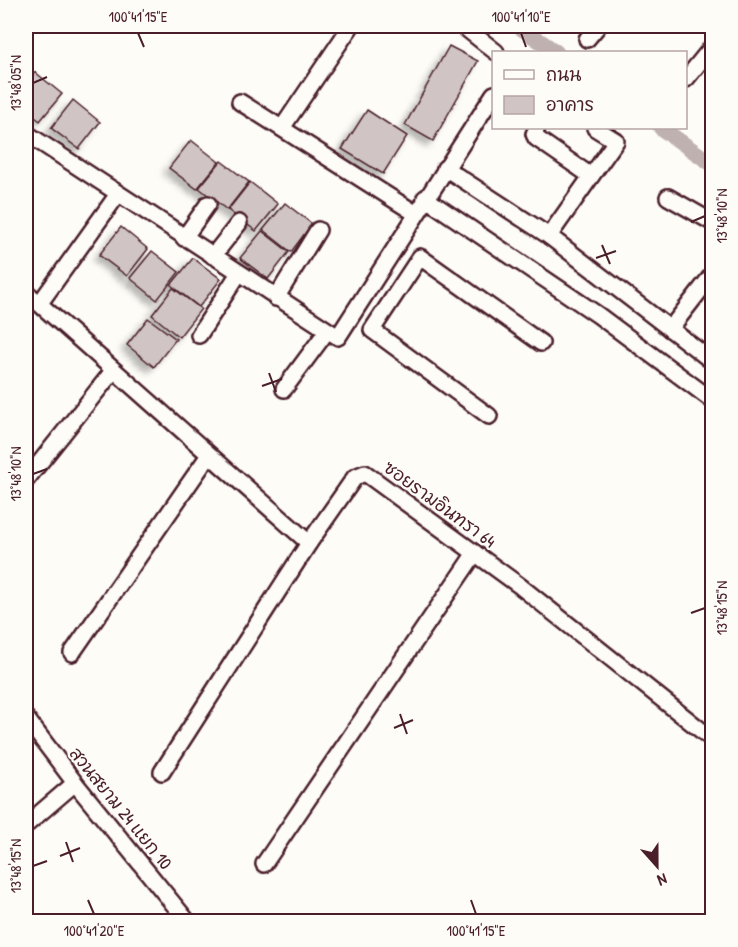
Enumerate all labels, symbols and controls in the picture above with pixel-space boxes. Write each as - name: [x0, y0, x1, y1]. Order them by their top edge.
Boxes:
- text: 100°41'15"E: [109, 6, 168, 27]
- text: 100°41'10"E: [491, 6, 551, 27]
- legend: [492, 51, 687, 129]
- text: 13°48'05"N: [5, 55, 26, 111]
- text: ถนน: [546, 62, 581, 87]
- text: อาคาร: [546, 92, 594, 117]
- text: 13°48'10"N: [711, 189, 732, 243]
- text: 13°48'10"N: [5, 447, 26, 501]
- street label: ซอยรามอินทรา 64: [379, 455, 501, 553]
- text: 13°48'15"N: [711, 581, 732, 635]
- street label: สวนสยาม 24 แยก 10: [64, 742, 178, 874]
- north arrow: [627, 836, 687, 896]
- text: 13°48'15"N: [5, 839, 26, 893]
- text: N: [654, 868, 670, 892]
- text: 100°41'20"E: [64, 920, 125, 941]
- text: 100°41'15"E: [447, 920, 506, 941]

